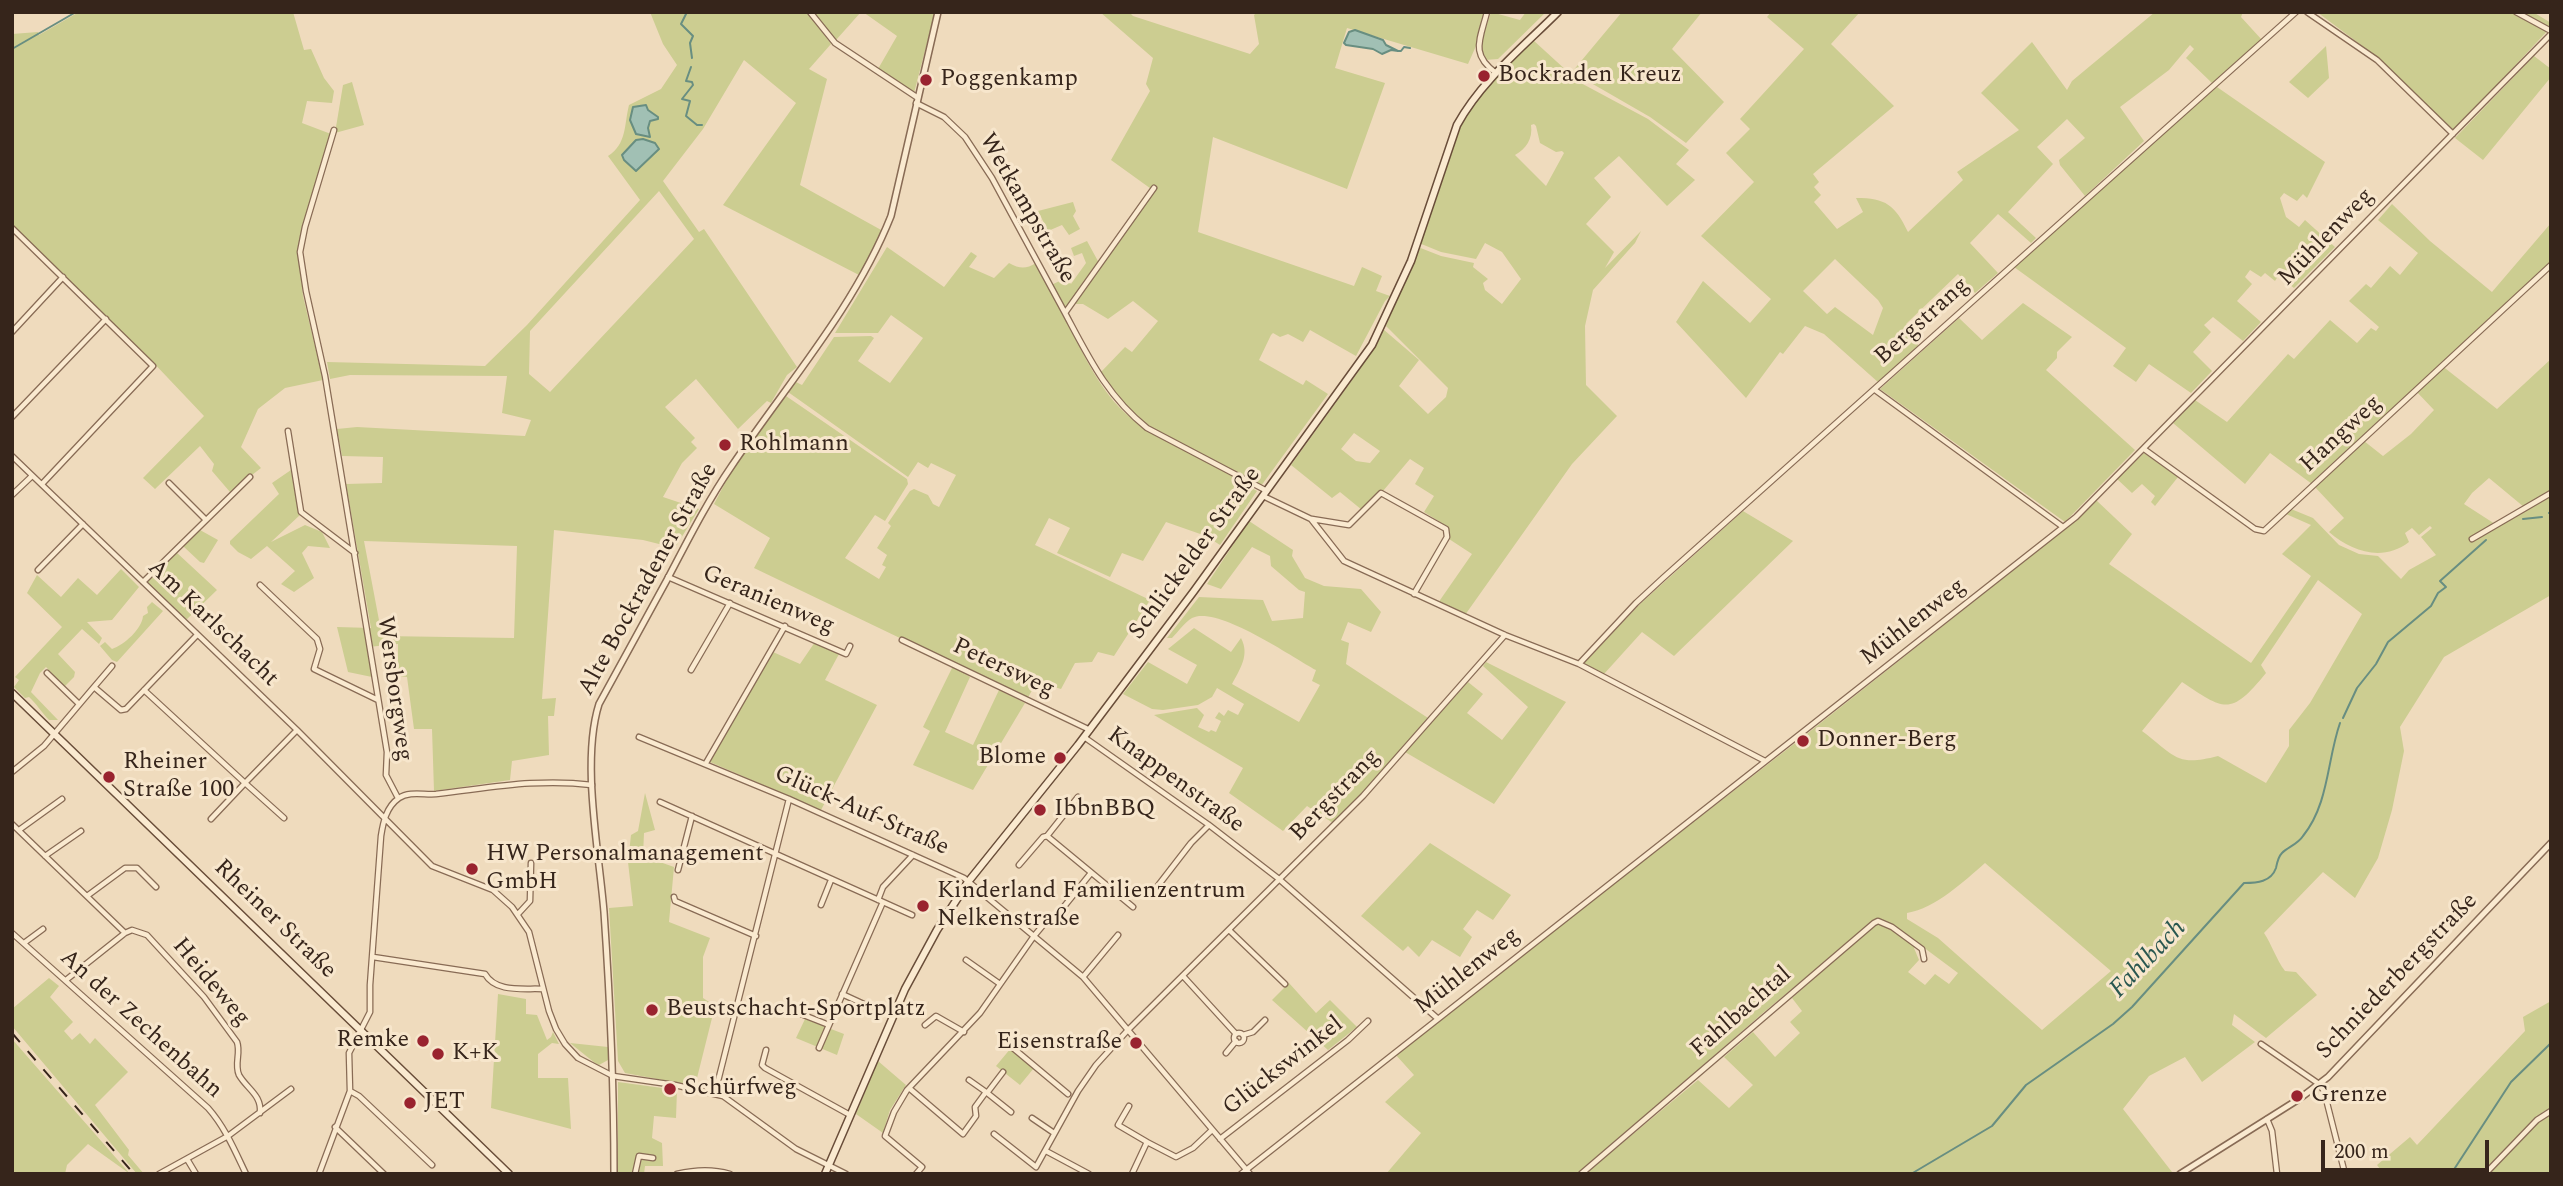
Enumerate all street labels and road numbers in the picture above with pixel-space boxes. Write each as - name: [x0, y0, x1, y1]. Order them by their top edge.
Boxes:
- street label: Wetkampstraße: [971, 129, 1081, 289]
- street label: Mühlenweg: [2273, 183, 2381, 293]
- street label: Bergstrang: [1870, 272, 1976, 372]
- street label: Hangweg: [2295, 390, 2389, 480]
- street label: Alte Bockradener Straße: [573, 458, 725, 702]
- street label: Schlickelder Straße: [1124, 462, 1268, 646]
- street label: Am Karlschacht: [140, 554, 284, 694]
- street label: Geranienweg: [697, 560, 839, 642]
- street label: Mühlenweg: [1856, 573, 1972, 673]
- street label: Wersborgweg: [369, 615, 417, 763]
- street label: Petersweg: [947, 633, 1059, 705]
- street label: Knappenstraße: [1101, 722, 1249, 840]
- street label: Bergstrang: [1285, 744, 1387, 848]
- street label: Glück-Auf-Straße: [769, 761, 953, 863]
- street label: Rheiner Straße: [207, 854, 341, 986]
- street label: Schniederbergstraße: [2311, 888, 2485, 1066]
- street label: Mühlenweg: [1410, 922, 1526, 1022]
- street label: Heideweg: [165, 933, 255, 1033]
- street label: An der Zechenbahn: [53, 944, 227, 1106]
- street label: Fahlbachtal: [1685, 961, 1799, 1065]
- street label: Glückswinkel: [1218, 1011, 1350, 1123]

